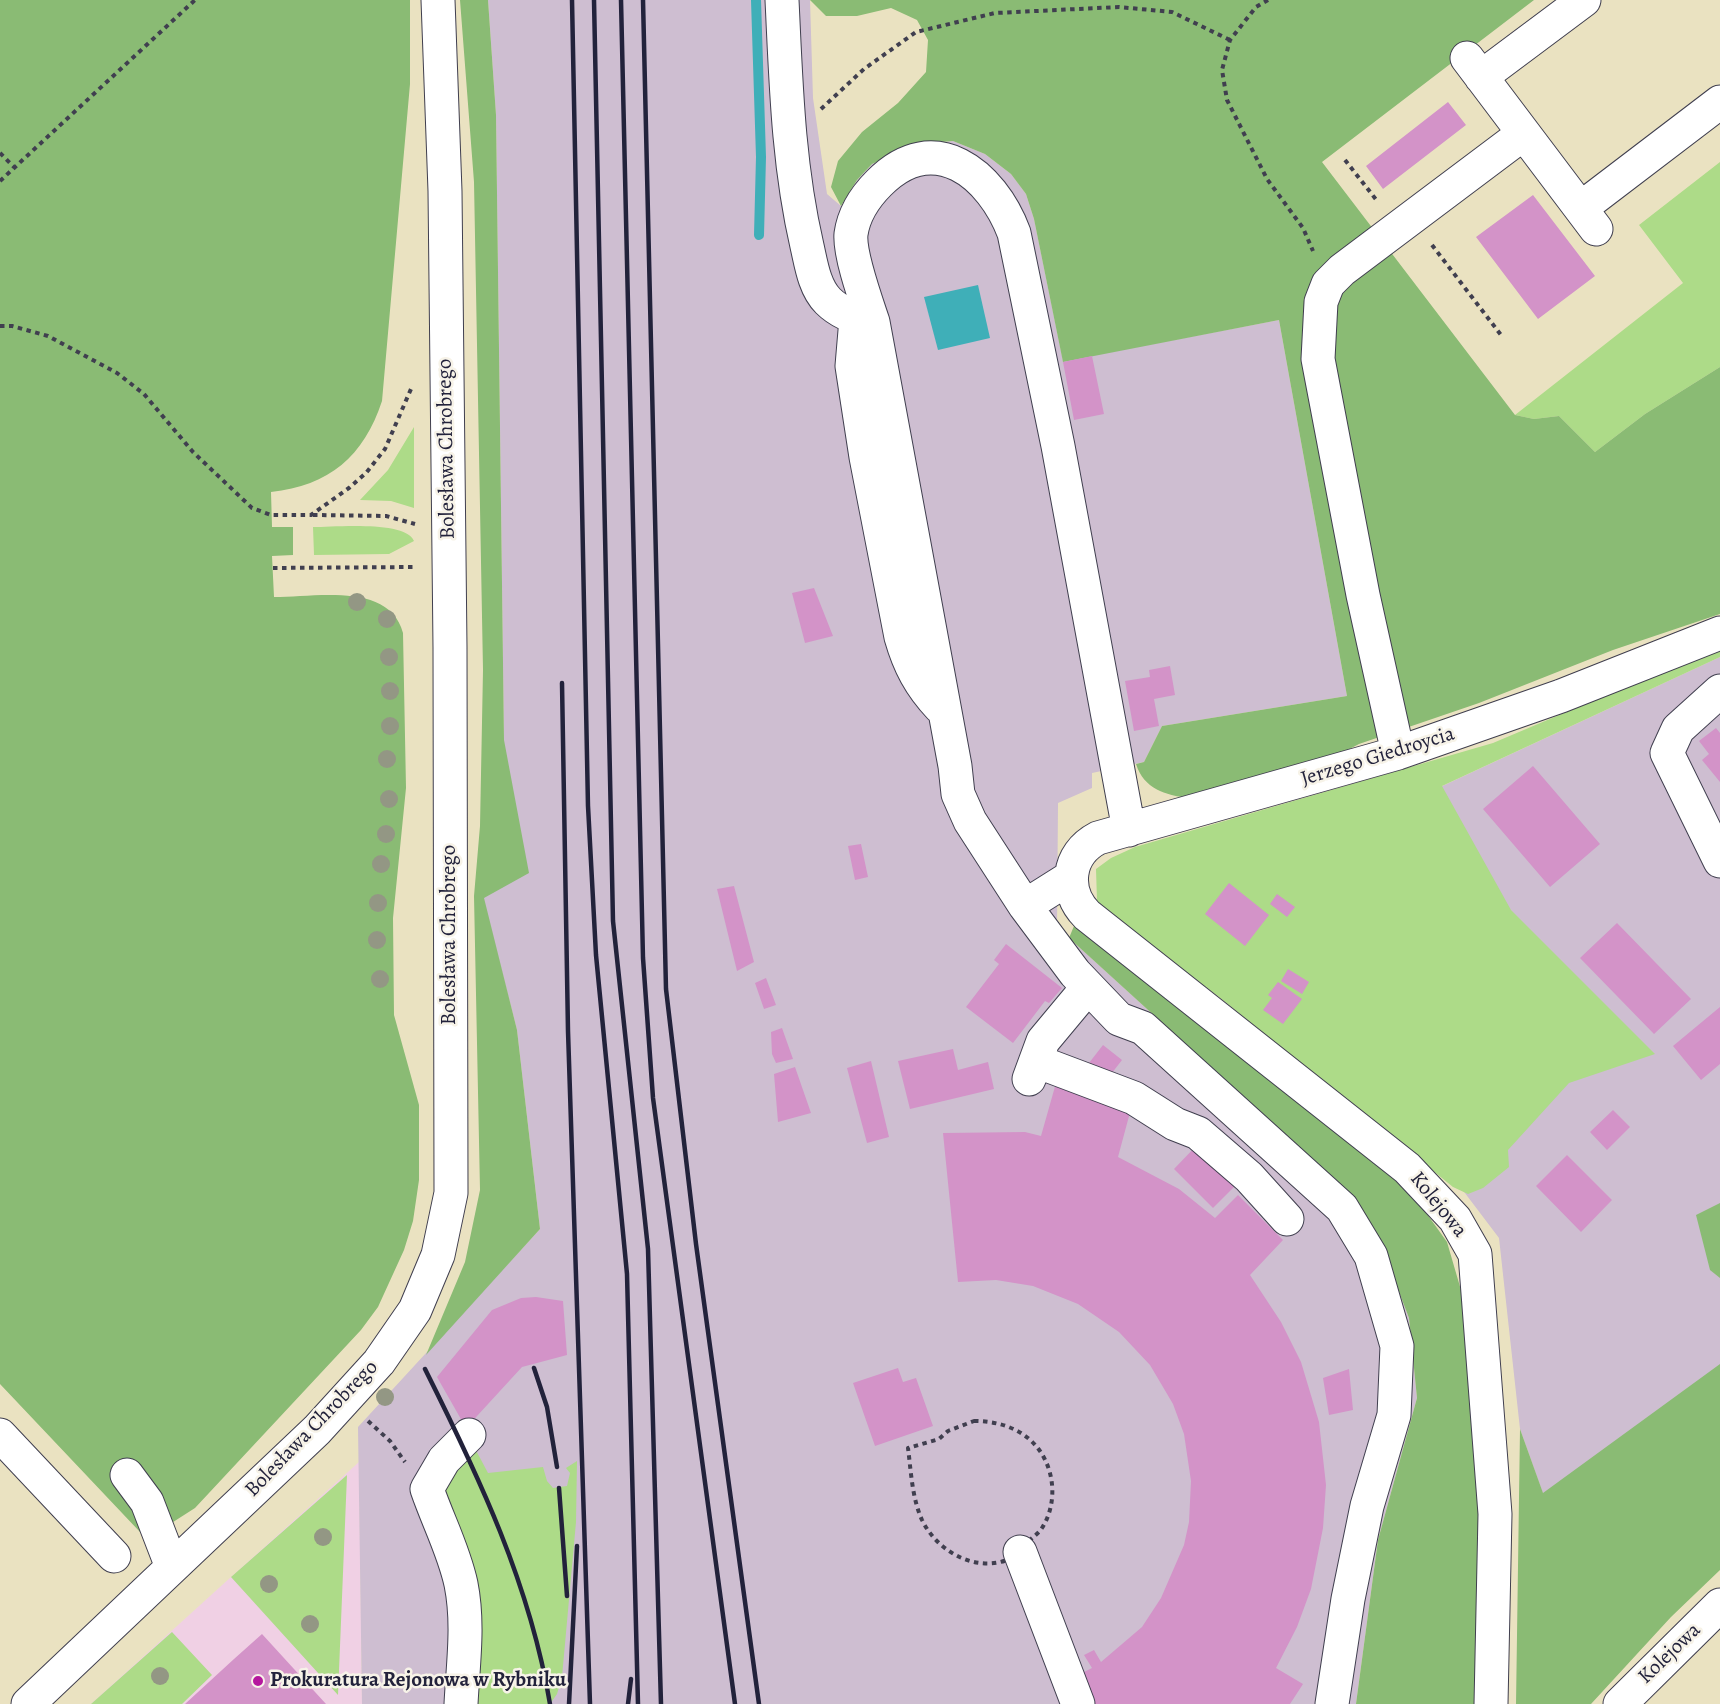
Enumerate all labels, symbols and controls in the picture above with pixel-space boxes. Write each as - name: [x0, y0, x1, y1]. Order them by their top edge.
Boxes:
- street label: Bolesława Chrobrego: [433, 359, 461, 539]
- street label: Jerzego Giedroycia: [1298, 722, 1458, 792]
- street label: Bolesława Chrobrego: [437, 845, 463, 1025]
- street label: Kolejowa: [1404, 1167, 1472, 1243]
- street label: Bolesława Chrobrego: [240, 1355, 384, 1503]
- street label: Kolejowa: [1633, 1618, 1707, 1690]
- place label: Prokuratura Rejonowa w Rybniku: [270, 1668, 566, 1694]
- marker: Prokuratura Rejonowa w Rybniku: [251, 1674, 265, 1688]

